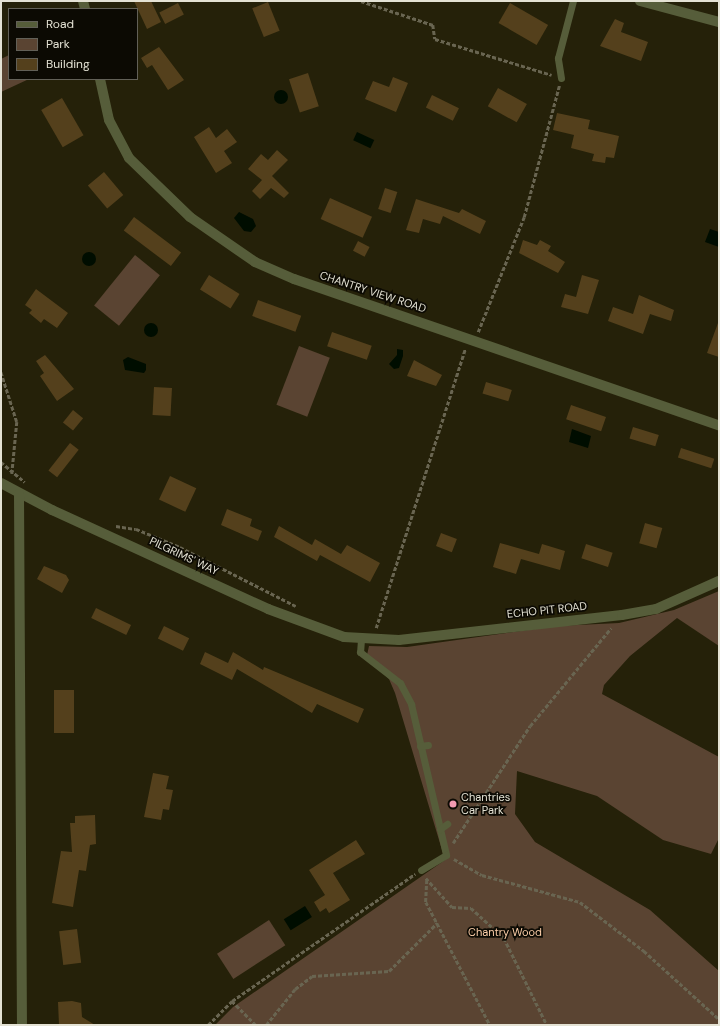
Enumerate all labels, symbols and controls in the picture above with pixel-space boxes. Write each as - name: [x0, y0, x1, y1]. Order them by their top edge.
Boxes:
- legend: [8, 8, 138, 80]
- text: Road: [46, 16, 74, 32]
- text: Park: [46, 36, 70, 52]
- text: Building: [46, 56, 90, 72]
- street label: CHANTRY VIEW ROAD: [318, 269, 428, 315]
- street label: PILGRIMS' WAY: [147, 534, 221, 578]
- street label: ECHO PIT ROAD: [506, 599, 588, 621]
- place label: Chantries Car Park: [461, 791, 510, 817]
- marker: Chantries Car Park: [448, 799, 458, 809]
- park label: Chantry Wood: [468, 925, 542, 939]

